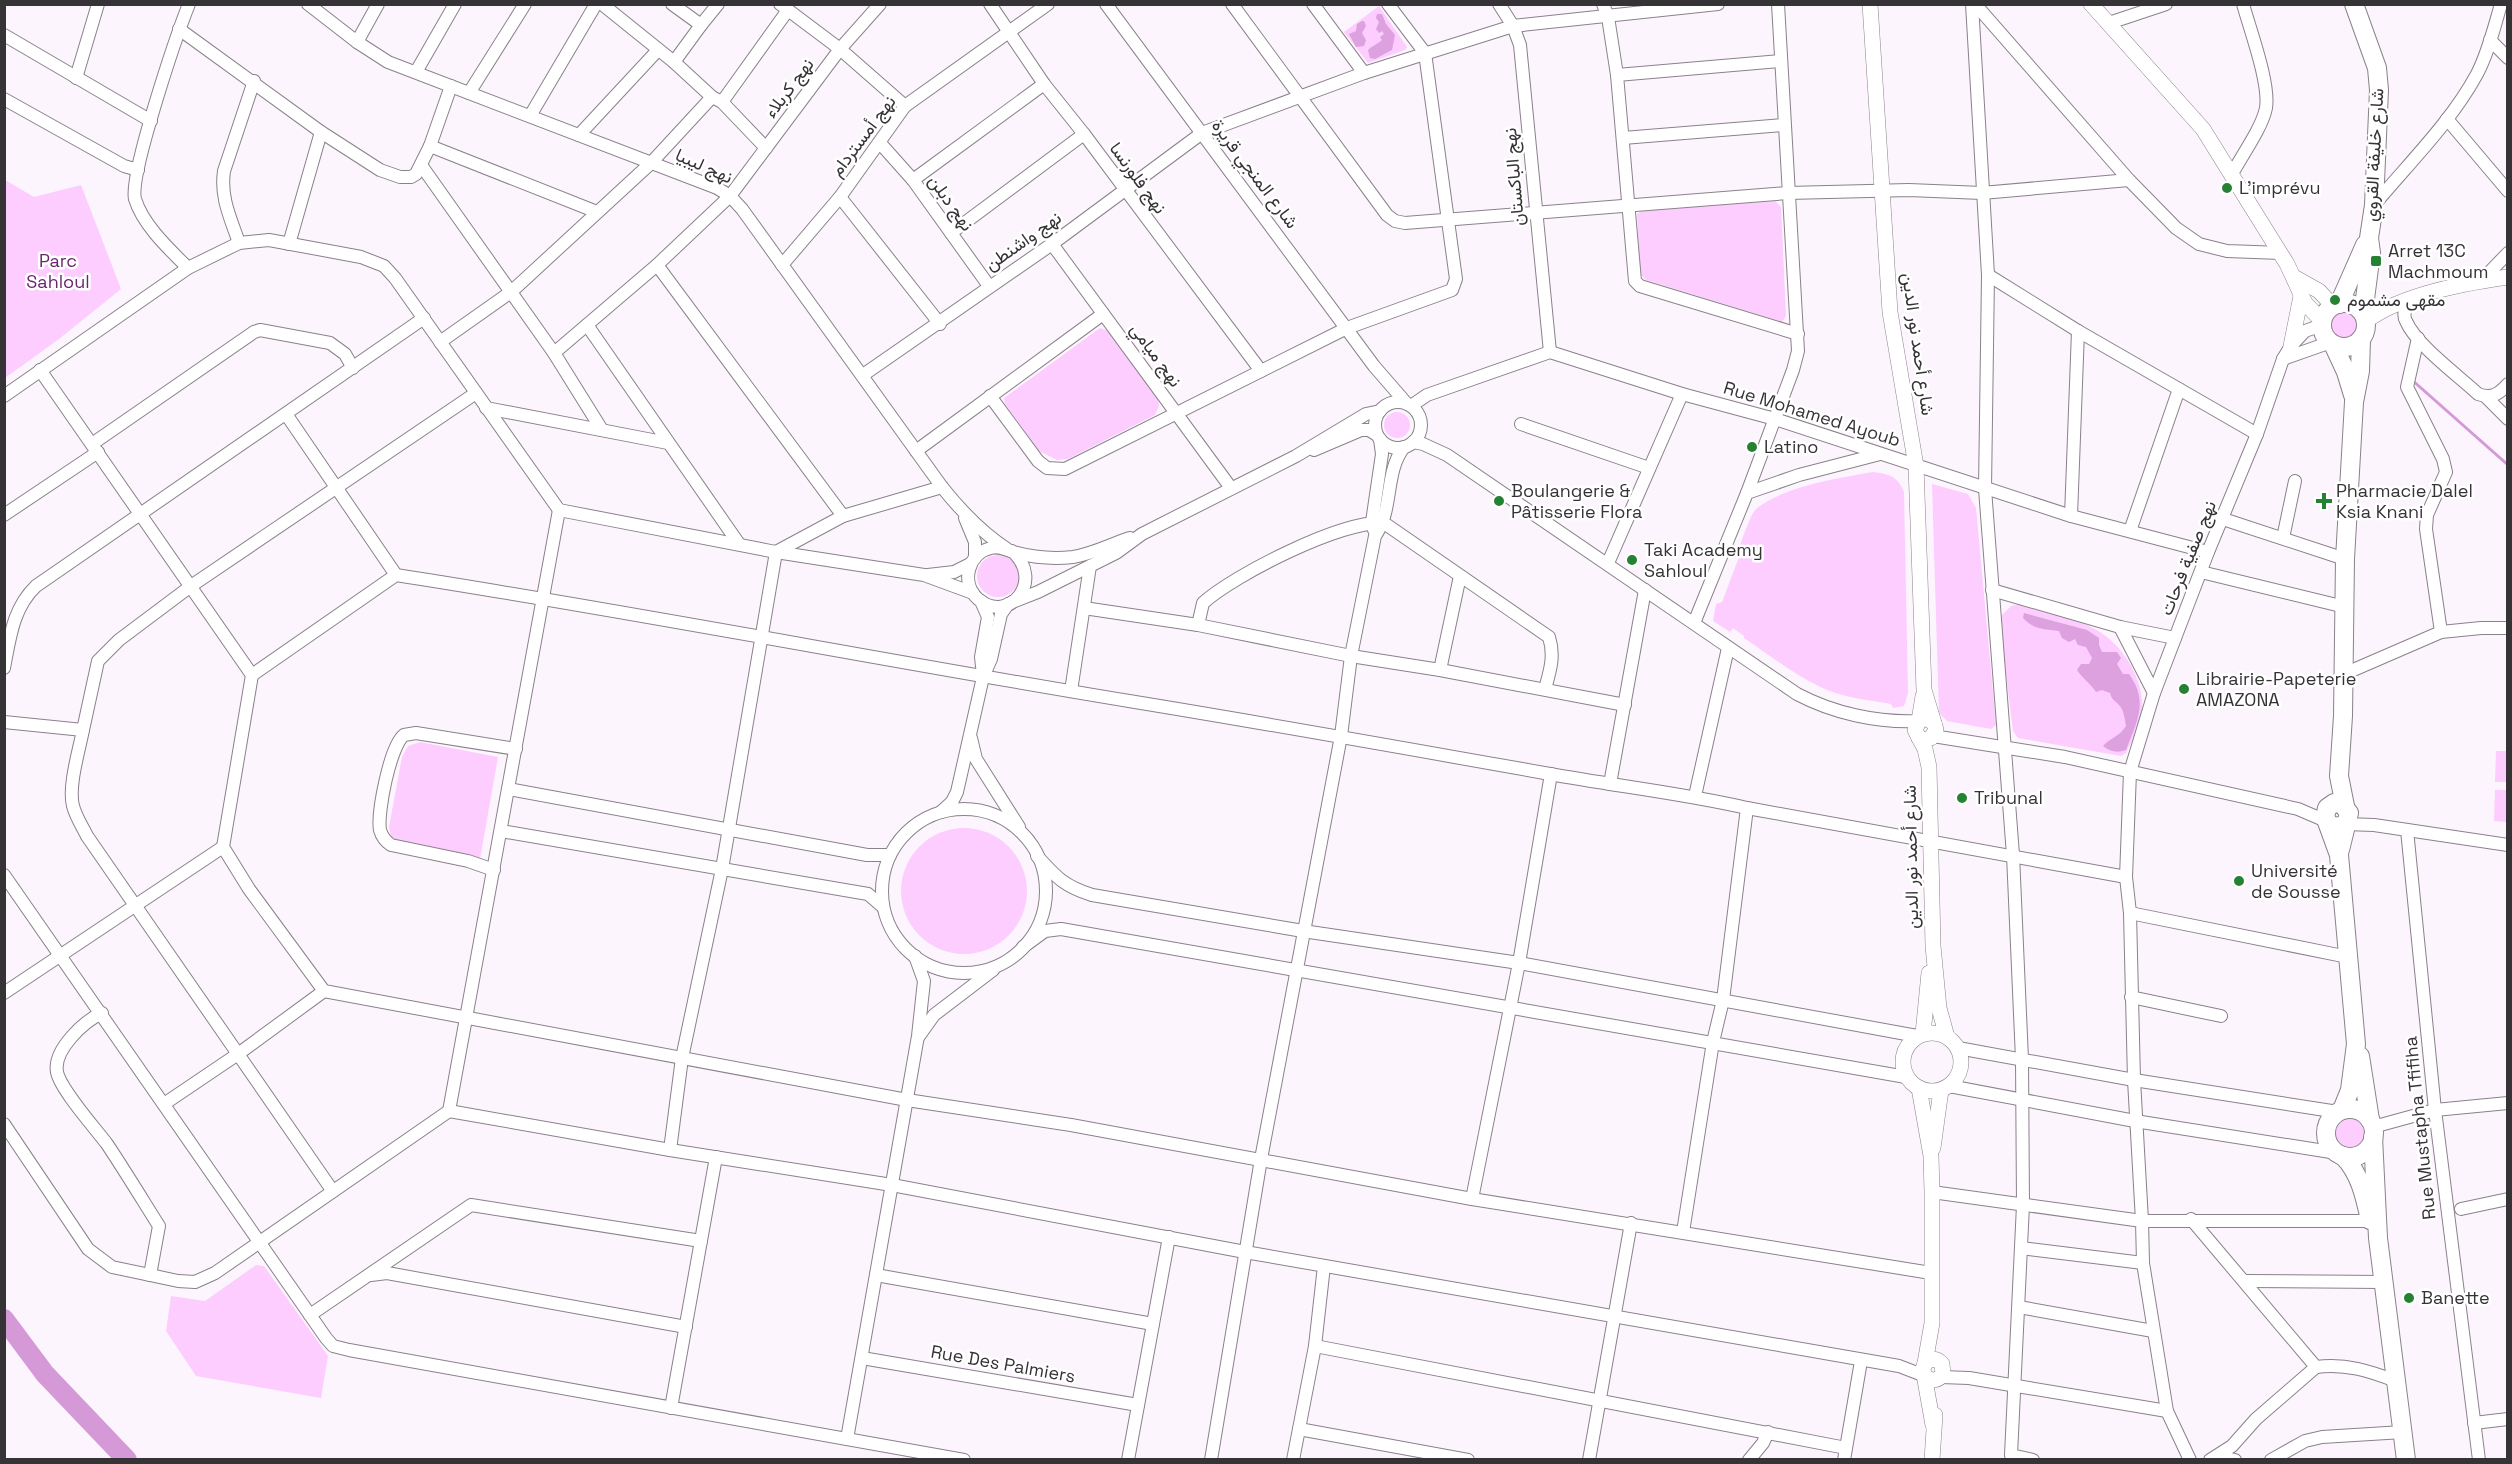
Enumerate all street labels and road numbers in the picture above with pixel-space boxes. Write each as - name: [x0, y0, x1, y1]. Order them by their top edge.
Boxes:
- street label: نهج كربلاء: [759, 53, 819, 123]
- street label: شارع خليفة القروي: [2359, 88, 2392, 223]
- street label: نهج أمستردام: [825, 91, 901, 181]
- street label: شارع المنجي قريرة: [1204, 115, 1304, 235]
- street label: نهج الباكستان: [1498, 127, 1530, 227]
- street label: نهج فلورنسا: [1104, 137, 1172, 219]
- street label: نهج ليبيا: [672, 143, 736, 189]
- street label: نهج دبلن: [923, 170, 979, 236]
- street label: نهج واشنطن: [980, 206, 1066, 276]
- street label: شارع أحمد نور الدين: [1896, 271, 1940, 417]
- street label: نهج ميامي: [1122, 318, 1187, 394]
- street label: Rue Mohamed Ayoub: [1721, 376, 1903, 451]
- street label: نهج صفية فرحات: [2154, 497, 2222, 619]
- street label: شارع أحمد نور الدين: [1898, 785, 1924, 929]
- street label: Rue Mustapha Tfifiha: [2398, 1035, 2441, 1221]
- street label: Rue Des Palmiers: [929, 1339, 1077, 1388]

